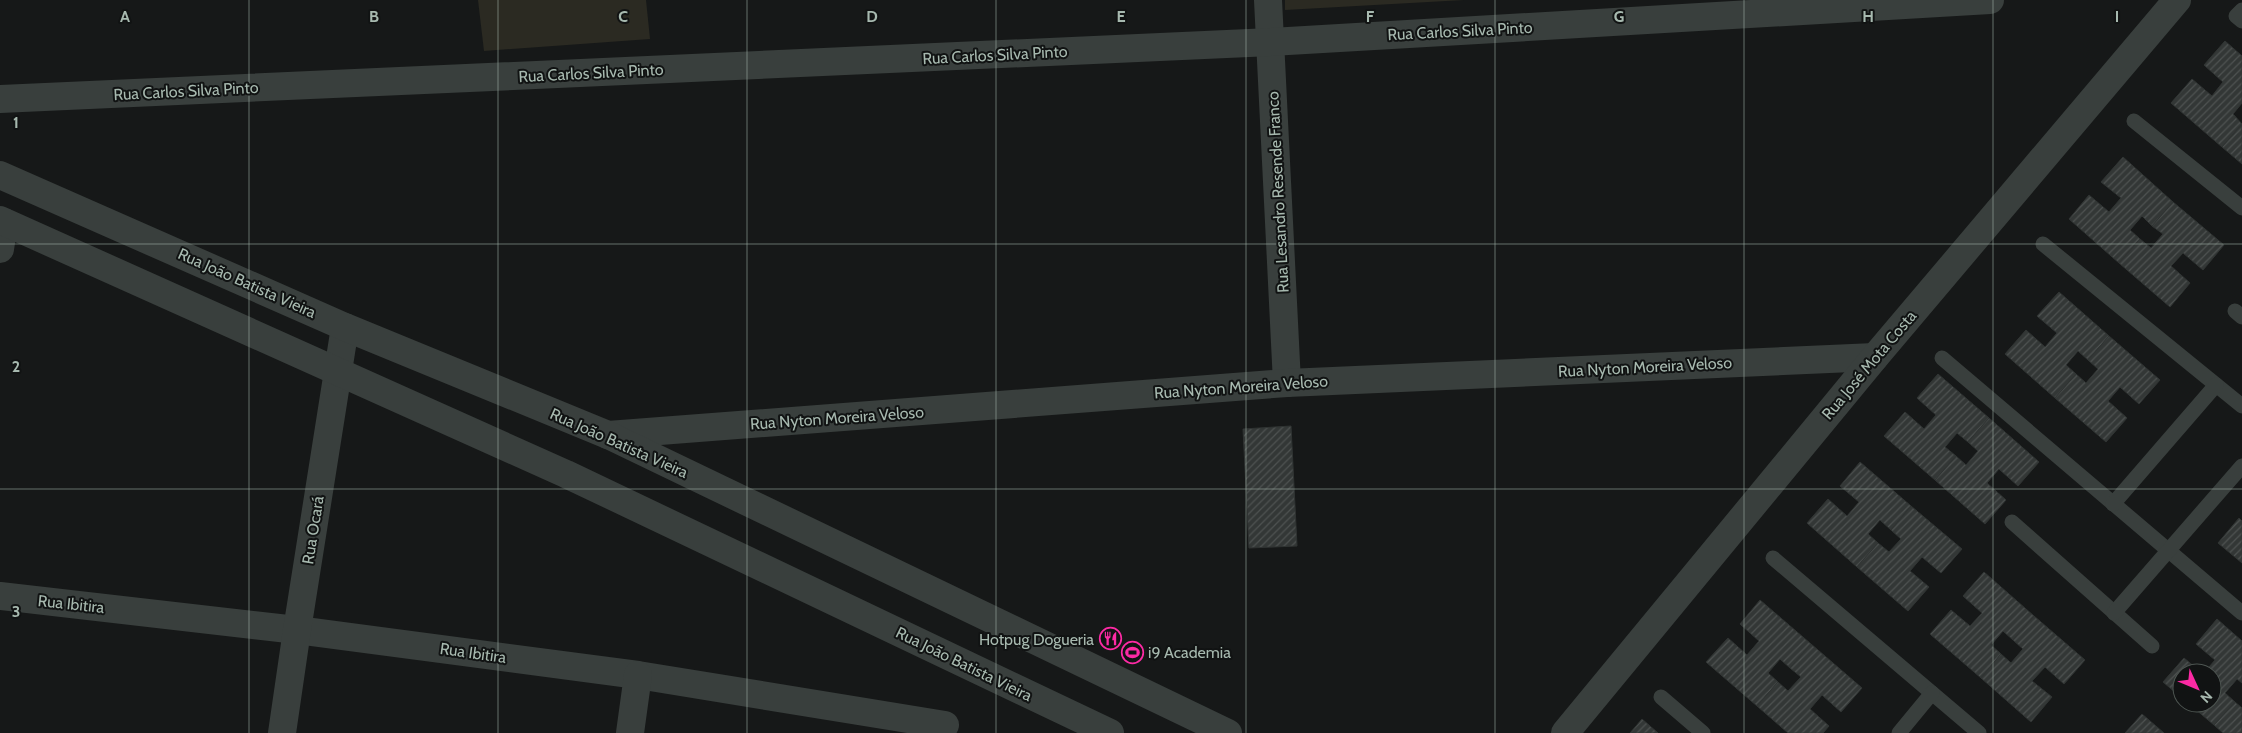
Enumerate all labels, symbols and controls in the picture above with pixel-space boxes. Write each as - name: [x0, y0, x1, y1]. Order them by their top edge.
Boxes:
- text: A: [120, 7, 130, 26]
- text: B: [369, 7, 379, 26]
- text: C: [618, 7, 628, 26]
- text: D: [866, 7, 878, 26]
- text: E: [1116, 7, 1126, 26]
- text: F: [1366, 7, 1375, 26]
- text: G: [1614, 7, 1624, 26]
- text: H: [1862, 7, 1874, 26]
- text: I: [2115, 7, 2119, 26]
- street label: Rua Carlos Silva Pinto: [1387, 18, 1533, 44]
- street label: Rua Carlos Silva Pinto: [922, 42, 1068, 68]
- street label: Rua Carlos Silva Pinto: [518, 60, 664, 86]
- street label: Rua Carlos Silva Pinto: [113, 78, 259, 104]
- street label: Rua Lesandro Resende Franco: [1263, 91, 1293, 293]
- text: 1: [13, 113, 19, 132]
- street label: Rua João Batista Vieira: [175, 244, 319, 322]
- street label: Rua José Mota Costa: [1818, 306, 1920, 423]
- street label: Rua Nyton Moreira Veloso: [1558, 353, 1733, 381]
- text: 2: [12, 357, 20, 376]
- street label: Rua Nyton Moreira Veloso: [1153, 371, 1329, 403]
- street label: Rua Nyton Moreira Veloso: [749, 402, 925, 434]
- street label: Rua João Batista Vieira: [547, 404, 691, 482]
- street label: Rua Ocará: [298, 494, 328, 566]
- street label: Rua Ibitira: [37, 591, 105, 617]
- text: 3: [12, 602, 20, 621]
- street label: Rua João Batista Vieira: [893, 623, 1035, 705]
- restaurant icon: Hotpug Dogueria: [1098, 627, 1122, 651]
- place label: Hotpug Dogueria: [979, 630, 1094, 649]
- street label: Rua Ibitira: [439, 639, 508, 667]
- sports icon: i9 Academia: [1120, 640, 1144, 664]
- place label: i9 Academia: [1148, 643, 1231, 662]
- north arrow: [2172, 663, 2222, 713]
- text: N: [2196, 687, 2216, 707]

